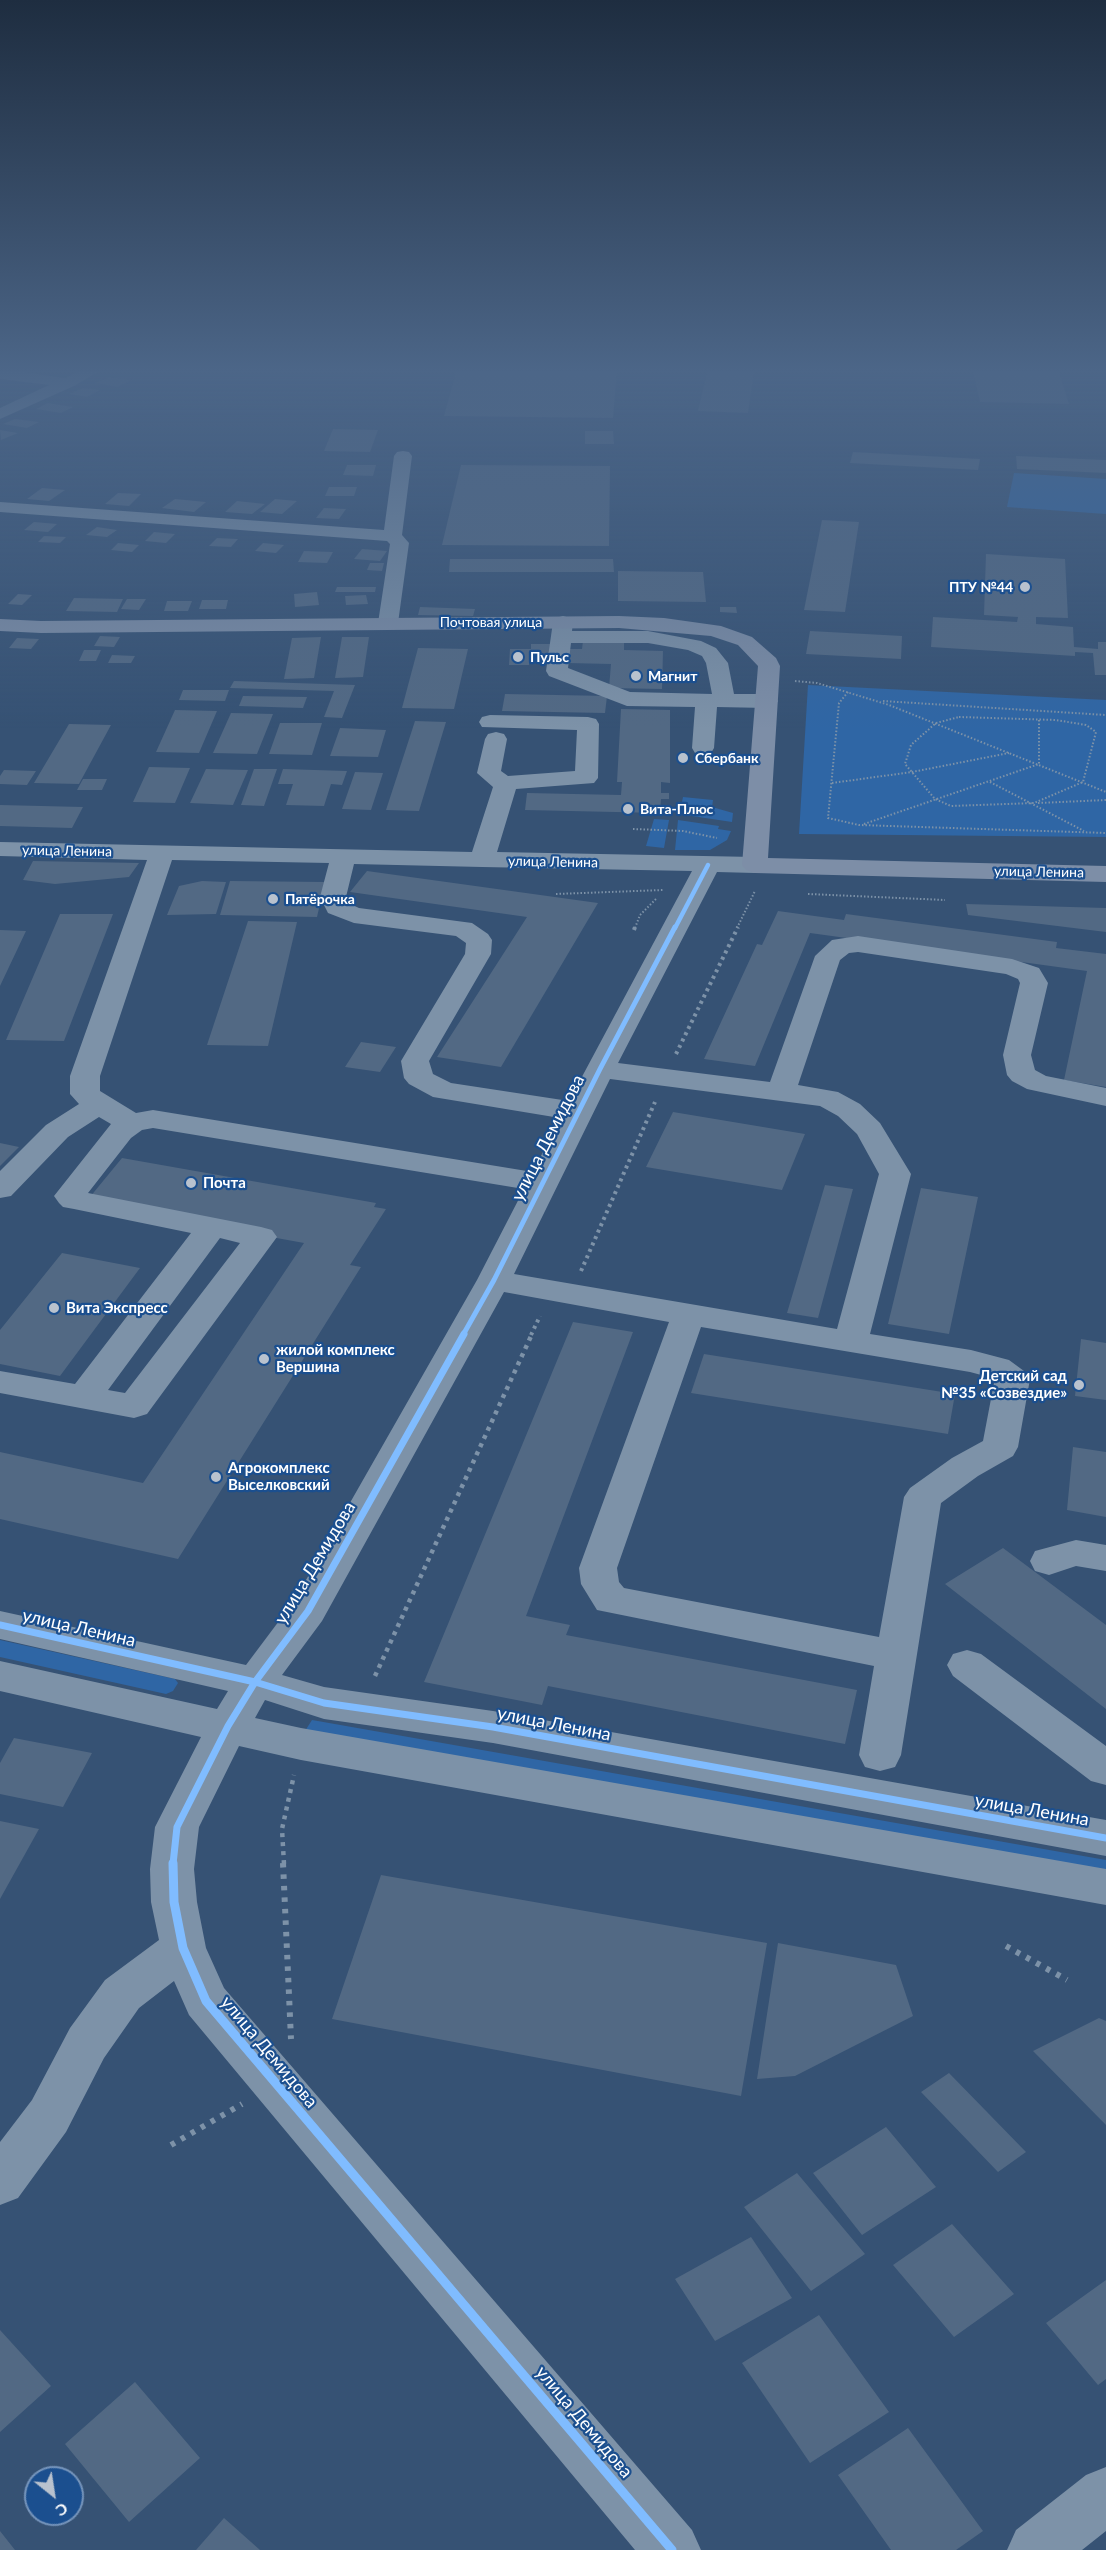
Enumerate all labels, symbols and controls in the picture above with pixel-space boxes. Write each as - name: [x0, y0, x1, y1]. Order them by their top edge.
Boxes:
- place label: ПТУ №44: [949, 579, 1013, 595]
- marker: ПТУ №44: [1018, 580, 1032, 594]
- street label: Почтовая улица: [440, 614, 542, 630]
- place label: Пульс: [530, 649, 569, 665]
- marker: Пульс: [511, 650, 525, 664]
- place label: Магнит: [648, 668, 697, 684]
- marker: Магнит: [629, 669, 643, 683]
- place label: Сбербанк: [695, 750, 759, 766]
- marker: Сбербанк: [676, 751, 690, 765]
- place label: Вита-Плюс: [640, 801, 713, 817]
- marker: Вита-Плюс: [621, 802, 635, 816]
- street label: улица Ленина: [22, 842, 112, 860]
- street label: улица Ленина: [508, 853, 598, 871]
- street label: улица Ленина: [994, 863, 1084, 881]
- place label: Пятёрочка: [285, 891, 355, 907]
- marker: Пятёрочка: [266, 892, 280, 906]
- street label: улица Демидова: [507, 1071, 589, 1205]
- place label: Почта: [203, 1174, 246, 1192]
- marker: Почта: [184, 1176, 198, 1190]
- place label: Вита Экспресс: [66, 1299, 168, 1317]
- marker: Вита Экспресс: [47, 1301, 61, 1315]
- place label: жилой комплекс Вершина: [276, 1341, 395, 1376]
- marker: жилой комплекс Вершина: [257, 1352, 271, 1366]
- place label: Детский сад №35 «Созвездие»: [941, 1367, 1067, 1402]
- marker: Детский сад №35 «Созвездие»: [1072, 1378, 1086, 1392]
- place label: Агрокомплекс Выселковский: [228, 1459, 330, 1494]
- marker: Агрокомплекс Выселковский: [209, 1470, 223, 1484]
- street label: улица Демидова: [270, 1498, 360, 1628]
- street label: улица Ленина: [20, 1604, 138, 1652]
- street label: улица Ленина: [495, 1702, 613, 1746]
- street label: улица Ленина: [973, 1789, 1091, 1831]
- street label: улица Демидова: [216, 1992, 322, 2112]
- street label: улица Демидова: [531, 2362, 637, 2482]
- north arrow: [24, 2466, 84, 2526]
- text: С: [53, 2499, 72, 2521]

